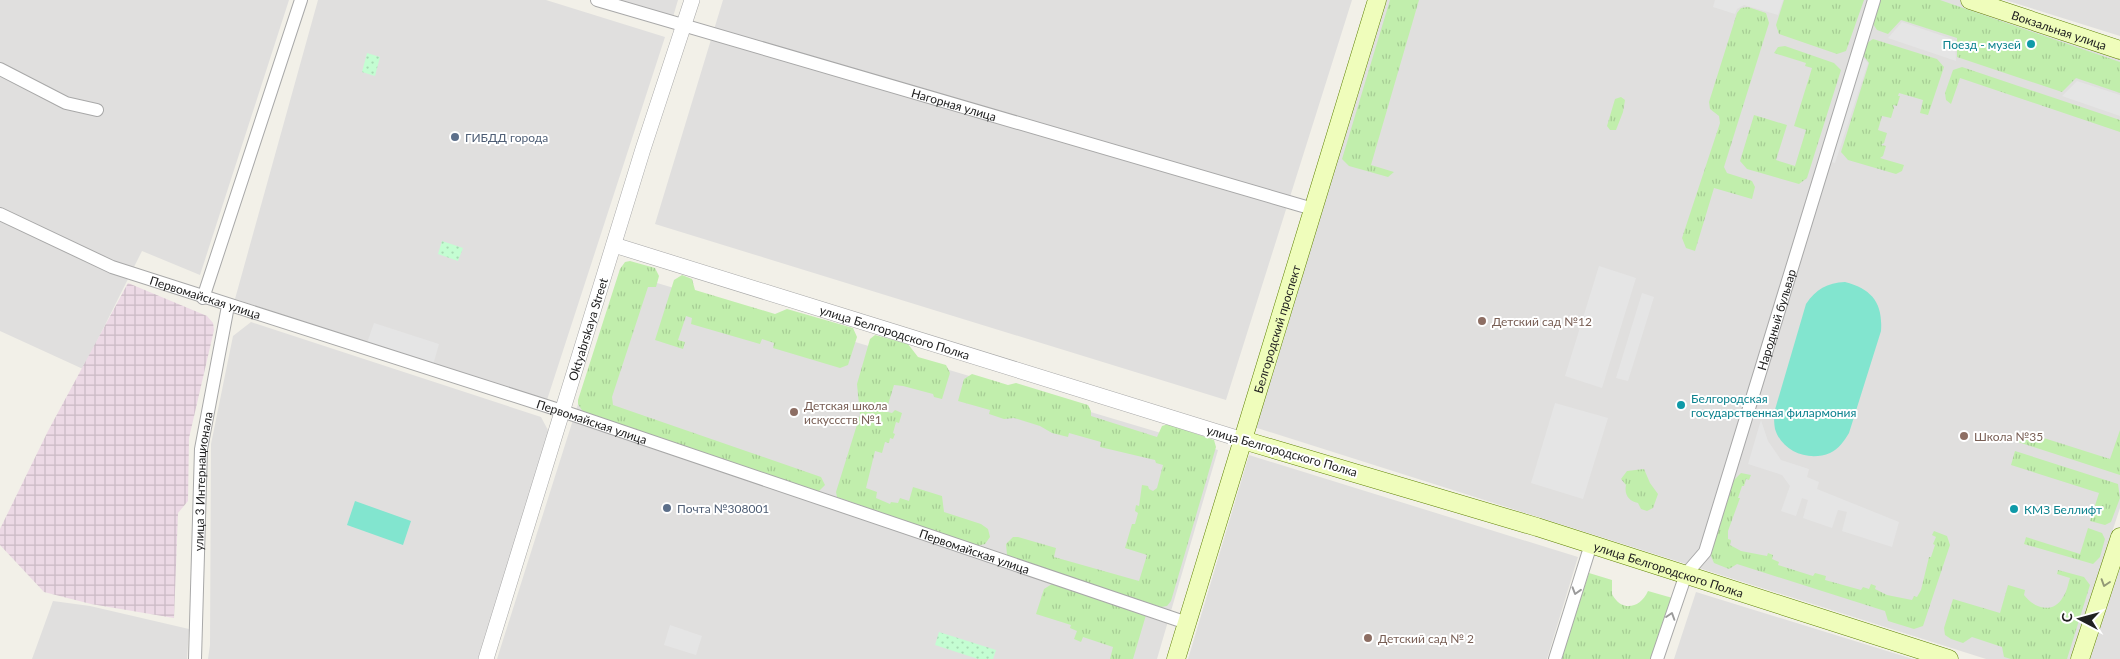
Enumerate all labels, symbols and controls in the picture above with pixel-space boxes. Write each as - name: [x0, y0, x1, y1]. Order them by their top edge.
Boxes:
- street label: Вокзальная улица: [2010, 7, 2109, 53]
- place label: Поезд - музей: [1943, 37, 2021, 52]
- marker: Поезд - музей: [2025, 38, 2037, 50]
- street label: Нагорная улица: [910, 85, 998, 124]
- place label: ГИБДД города: [465, 130, 548, 145]
- marker: ГИБДД города: [449, 131, 461, 143]
- street label: Белгородский проспект: [1250, 263, 1303, 395]
- street label: Народный бульвар: [1754, 267, 1799, 372]
- street label: Первомайская улица: [148, 272, 263, 322]
- street label: Oktyabrskaya Street: [565, 275, 611, 383]
- street label: улица Белгородского Полка: [818, 302, 972, 362]
- place label: Детский сад №12: [1492, 314, 1592, 329]
- marker: Детский сад №12: [1476, 315, 1488, 327]
- place label: Белгородская государственная филармония: [1691, 391, 1856, 420]
- street label: Первомайская улица: [535, 396, 649, 447]
- place label: Детская школа искуссств №1: [804, 398, 888, 427]
- marker: Белгородская государственная филармония: [1675, 399, 1687, 411]
- marker: Детская школа искуссств №1: [788, 406, 800, 418]
- street label: улица 3 Интернационала: [191, 410, 215, 551]
- street label: улица Белгородского Полка: [1205, 422, 1359, 480]
- place label: Школа №35: [1974, 429, 2043, 444]
- marker: Школа №35: [1958, 430, 1970, 442]
- place label: Почта №308001: [677, 501, 769, 516]
- marker: Почта №308001: [661, 502, 673, 514]
- place label: КМЗ Беллифт: [2024, 502, 2102, 517]
- marker: КМЗ Беллифт: [2008, 503, 2020, 515]
- street label: Первомайская улица: [917, 525, 1032, 577]
- street label: улица Белгородского Полка: [1592, 538, 1746, 600]
- one-way arrow: [2101, 579, 2111, 587]
- one-way arrow: [1572, 586, 1582, 594]
- north arrow: [2055, 594, 2105, 644]
- text: С: [2058, 611, 2076, 623]
- one-way arrow: [1666, 613, 1676, 621]
- place label: Детский сад № 2: [1378, 631, 1474, 646]
- marker: Детский сад № 2: [1362, 632, 1374, 644]

